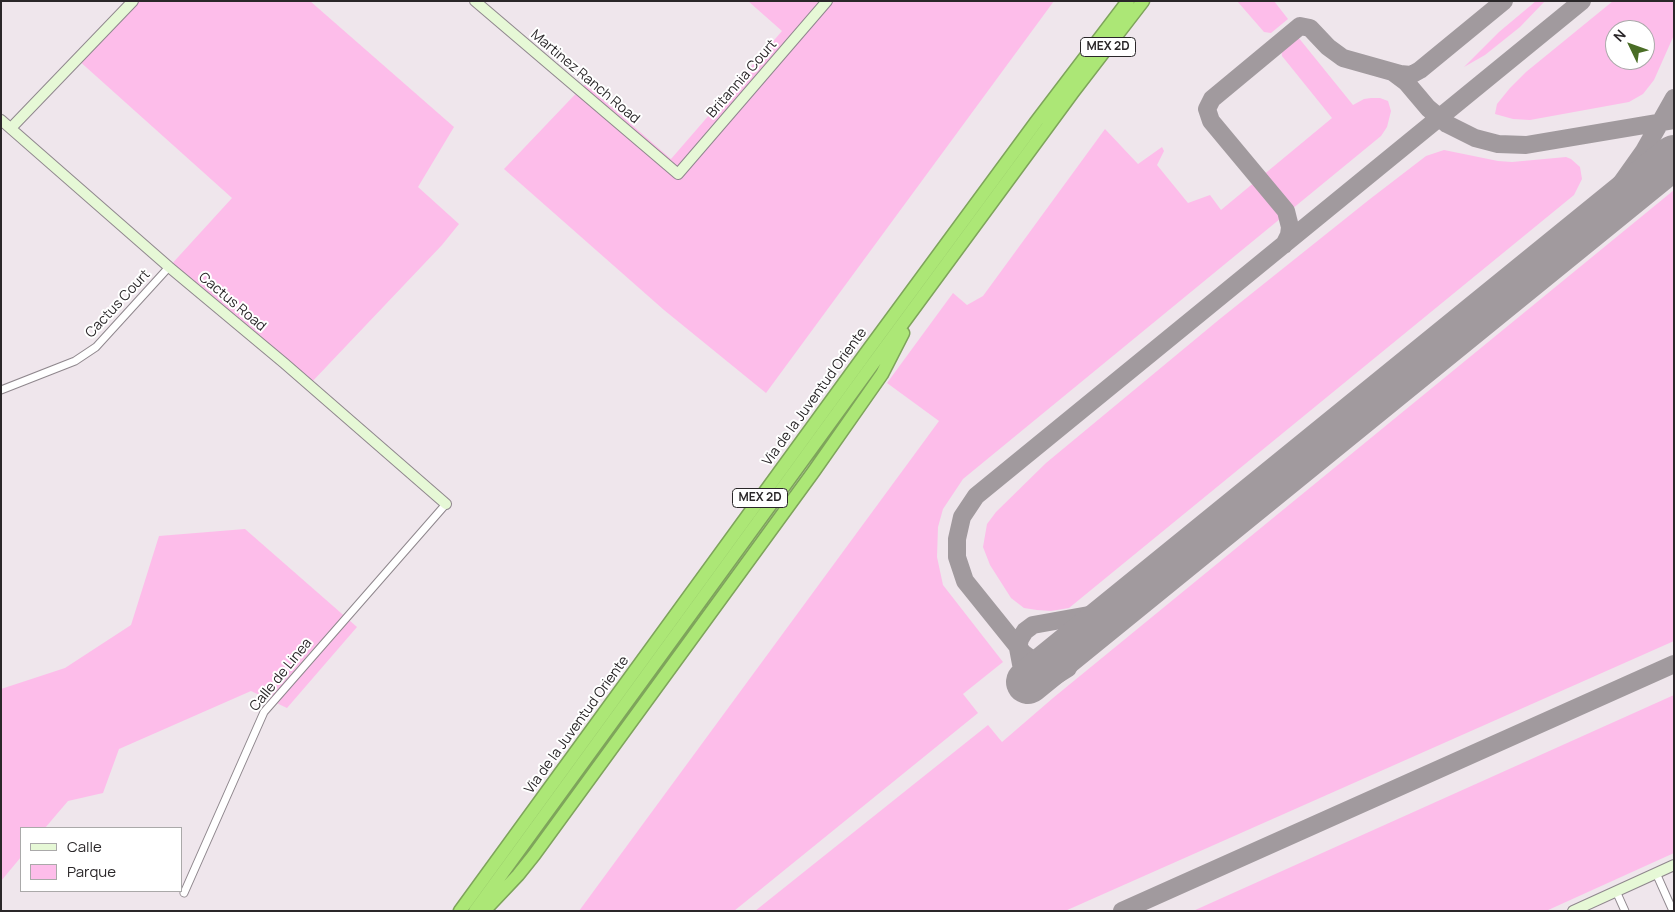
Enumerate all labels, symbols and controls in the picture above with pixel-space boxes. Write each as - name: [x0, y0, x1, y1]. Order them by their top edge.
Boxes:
- north arrow: [1605, 20, 1655, 70]
- text: N: [1609, 25, 1630, 45]
- street label: Martinez Ranch Road: [527, 27, 643, 127]
- street label: Britannia Court: [704, 36, 780, 122]
- road number: MEX 2D: [1080, 38, 1136, 56]
- street label: Cactus Court: [82, 266, 154, 342]
- street label: Cactus Road: [195, 269, 269, 335]
- street label: Via de la Juventud Oriente: [759, 325, 871, 469]
- road number: MEX 2D: [732, 488, 788, 508]
- street label: Calle de Linea: [246, 635, 316, 715]
- street label: Via de la Juventud Oriente: [521, 653, 633, 797]
- legend: [20, 827, 182, 892]
- text: Calle: [67, 836, 102, 857]
- text: Parque: [67, 861, 116, 882]

